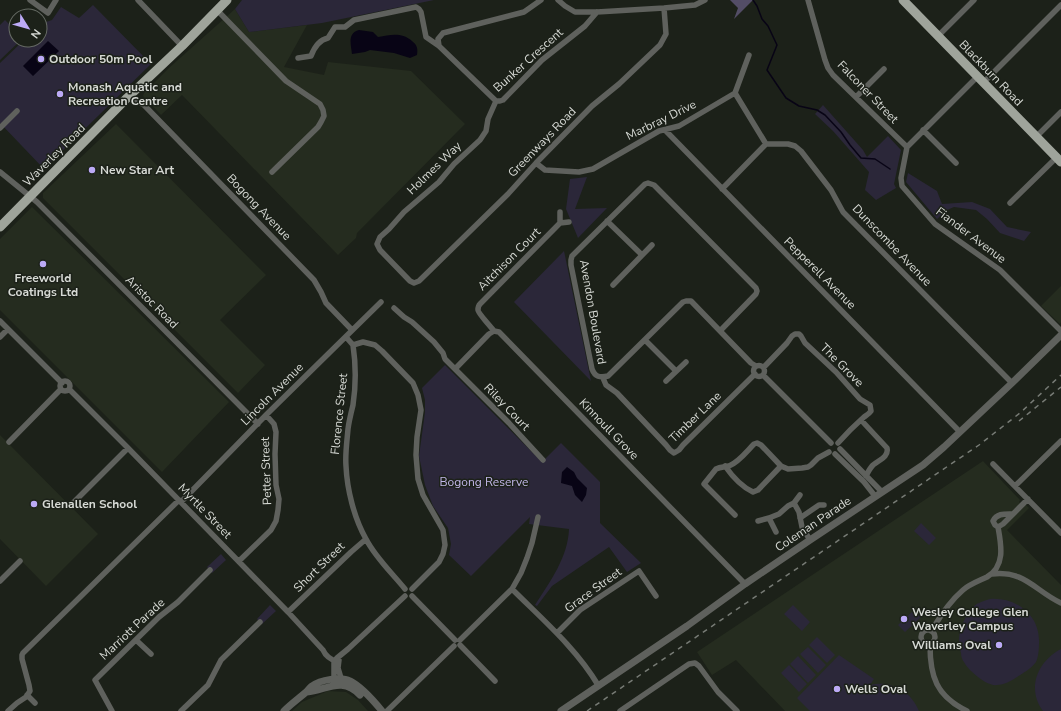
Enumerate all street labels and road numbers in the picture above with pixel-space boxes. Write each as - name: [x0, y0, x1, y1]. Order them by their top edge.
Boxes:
- street label: Bunker Crescent: [490, 24, 567, 96]
- street label: Blackburn Road: [956, 37, 1026, 109]
- street label: Falconer Street: [834, 57, 903, 127]
- street label: Marbray Drive: [623, 96, 699, 144]
- street label: Greenways Road: [504, 104, 580, 180]
- street label: Waverley Road: [19, 120, 89, 190]
- street label: Holmes Way: [403, 137, 465, 198]
- street label: Bogong Avenue: [223, 170, 295, 244]
- street label: Dunscombe Avenue: [849, 201, 935, 289]
- street label: Fiander Avenue: [933, 203, 1009, 267]
- street label: Aitchison Court: [474, 223, 545, 294]
- street label: Pepperell Avenue: [781, 234, 859, 312]
- street label: Avendon Boulevard: [576, 258, 610, 366]
- street label: Aristoc Road: [122, 272, 182, 332]
- street label: The Grove: [817, 340, 867, 390]
- street label: Lincoln Avenue: [237, 359, 307, 429]
- street label: Florence Street: [327, 372, 351, 456]
- street label: Riley Court: [480, 380, 534, 435]
- street label: Timber Lane: [665, 388, 725, 446]
- street label: Kinnoull Grove: [576, 395, 642, 463]
- street label: Petter Street: [257, 436, 275, 505]
- street label: Myrtle Street: [175, 480, 236, 543]
- street label: Coleman Parade: [772, 493, 854, 555]
- street label: Short Street: [290, 538, 349, 596]
- street label: Grace Street: [561, 563, 625, 616]
- street label: Marriott Parade: [96, 595, 168, 663]

